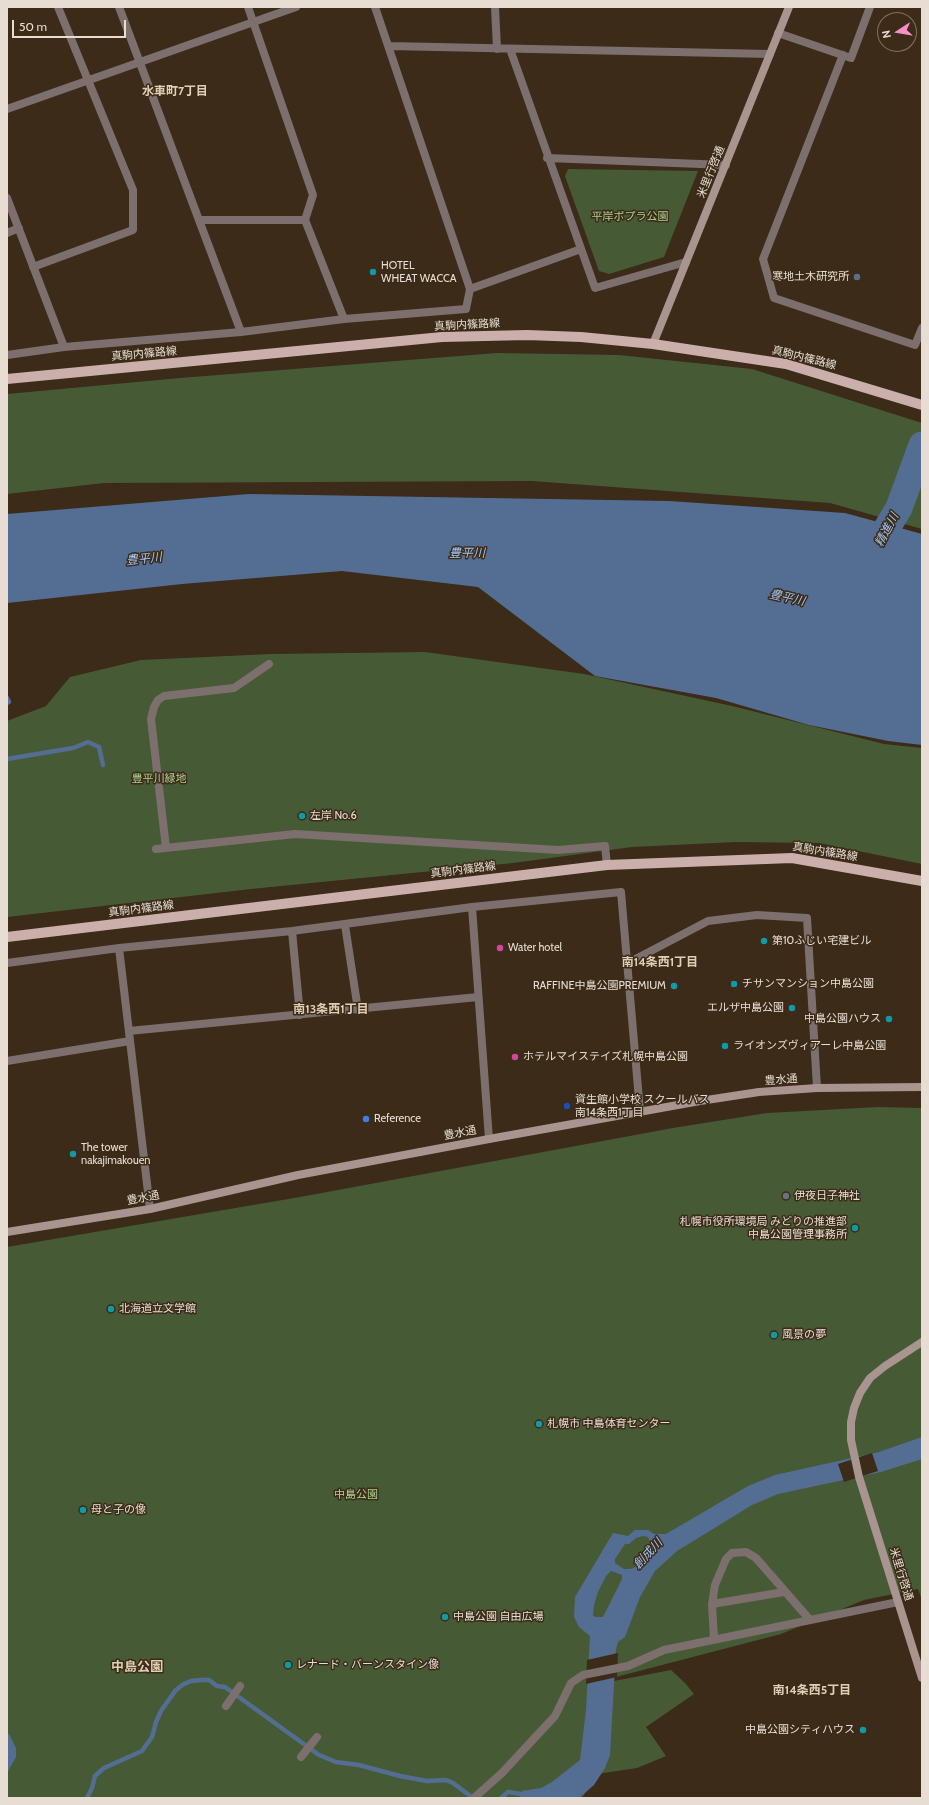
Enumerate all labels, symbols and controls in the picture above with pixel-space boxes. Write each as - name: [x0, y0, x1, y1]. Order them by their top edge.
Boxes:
- scale bar: [14, 12, 128, 38]
- north arrow: [877, 12, 917, 52]
- text: 50 m: [19, 19, 47, 34]
- text: N: [879, 29, 894, 40]
- district label: 水車町7丁目: [142, 84, 208, 98]
- street label: 米里行啓通: [695, 144, 727, 200]
- park label: 平岸ポプラ公園: [592, 210, 668, 224]
- place label: HOTEL WHEAT WACCA: [381, 259, 457, 285]
- marker: HOTEL WHEAT WACCA: [368, 267, 378, 277]
- place label: 寒地土木研究所: [772, 270, 849, 284]
- marker: 寒地土木研究所: [852, 272, 862, 282]
- street label: 真駒内篠路線: [434, 317, 500, 333]
- street label: 真駒内篠路線: [770, 344, 838, 372]
- street label: 真駒内篠路線: [111, 345, 177, 363]
- water label: 精進川: [872, 511, 902, 549]
- water label: 豊平川: [449, 546, 485, 560]
- water label: 豊平川: [125, 550, 163, 568]
- water label: 豊平川: [768, 587, 806, 609]
- park label: 豊平川緑地: [132, 772, 186, 786]
- place label: 左岸 No.6: [310, 809, 357, 823]
- marker: 左岸 No.6: [297, 811, 307, 821]
- street label: 真駒内篠路線: [791, 840, 859, 864]
- street label: 真駒内篠路線: [429, 859, 497, 881]
- street label: 真駒内篠路線: [107, 898, 175, 920]
- place label: 第10ふじい宅建ビル: [772, 934, 871, 948]
- marker: 第10ふじい宅建ビル: [759, 936, 769, 946]
- place label: Water hotel: [508, 941, 562, 955]
- marker: Water hotel: [495, 943, 505, 953]
- district label: 南14条西1丁目: [622, 955, 698, 969]
- place label: チサンマンション中島公園: [742, 977, 874, 991]
- place label: RAFFINE中島公園PREMIUM: [533, 979, 666, 993]
- marker: チサンマンション中島公園: [729, 979, 739, 989]
- marker: RAFFINE中島公園PREMIUM: [669, 981, 679, 991]
- place label: エルザ中島公園: [707, 1001, 784, 1015]
- district label: 南13条西1丁目: [293, 1002, 369, 1016]
- marker: エルザ中島公園: [787, 1003, 797, 1013]
- place label: 中島公園ハウス: [804, 1012, 881, 1026]
- marker: 中島公園ハウス: [884, 1014, 894, 1024]
- place label: ライオンズヴィアーレ中島公園: [733, 1039, 886, 1053]
- marker: ライオンズヴィアーレ中島公園: [720, 1041, 730, 1051]
- place label: ホテルマイステイズ札幌中島公園: [523, 1050, 688, 1064]
- marker: ホテルマイステイズ札幌中島公園: [510, 1052, 520, 1062]
- street label: 豊水通: [764, 1072, 798, 1088]
- place label: 資生館小学校 スクールバス 南14条西1丁目: [575, 1093, 709, 1119]
- marker: 資生館小学校 スクールバス 南14条西1丁目: [562, 1101, 572, 1111]
- place label: Reference: [374, 1112, 421, 1126]
- marker: Reference: [361, 1114, 371, 1124]
- street label: 豊水通: [443, 1123, 477, 1143]
- place label: The tower nakajimakouen: [81, 1141, 150, 1167]
- marker: The tower nakajimakouen: [68, 1149, 78, 1159]
- street label: 豊水通: [126, 1188, 160, 1208]
- place label: 伊夜日子神社: [794, 1189, 860, 1203]
- marker: 伊夜日子神社: [781, 1191, 791, 1201]
- place label: 札幌市役所環境局 みどりの推進部 中島公園管理事務所: [680, 1215, 847, 1241]
- marker: 札幌市役所環境局 みどりの推進部 中島公園管理事務所: [850, 1223, 860, 1233]
- place label: 北海道立文学館: [119, 1302, 196, 1316]
- marker: 北海道立文学館: [106, 1304, 116, 1314]
- place label: 風景の夢: [782, 1328, 826, 1342]
- marker: 風景の夢: [769, 1330, 779, 1340]
- place label: 札幌市 中島体育センター: [547, 1417, 670, 1431]
- marker: 札幌市 中島体育センター: [534, 1419, 544, 1429]
- park label: 中島公園: [334, 1488, 378, 1502]
- place label: 母と子の像: [91, 1503, 146, 1517]
- marker: 母と子の像: [78, 1505, 88, 1515]
- water label: 創成川: [630, 1536, 666, 1572]
- street label: 米里行啓通: [887, 1546, 915, 1602]
- place label: 中島公園 自由広場: [453, 1610, 543, 1624]
- marker: 中島公園 自由広場: [440, 1612, 450, 1622]
- place label: レナード・バーンスタイン像: [296, 1658, 439, 1672]
- district label: 中島公園: [111, 1659, 163, 1675]
- marker: レナード・バーンスタイン像: [283, 1660, 293, 1670]
- district label: 南14条西5丁目: [773, 1683, 851, 1697]
- place label: 中島公園シティハウス: [745, 1723, 855, 1737]
- marker: 中島公園シティハウス: [858, 1725, 868, 1735]

